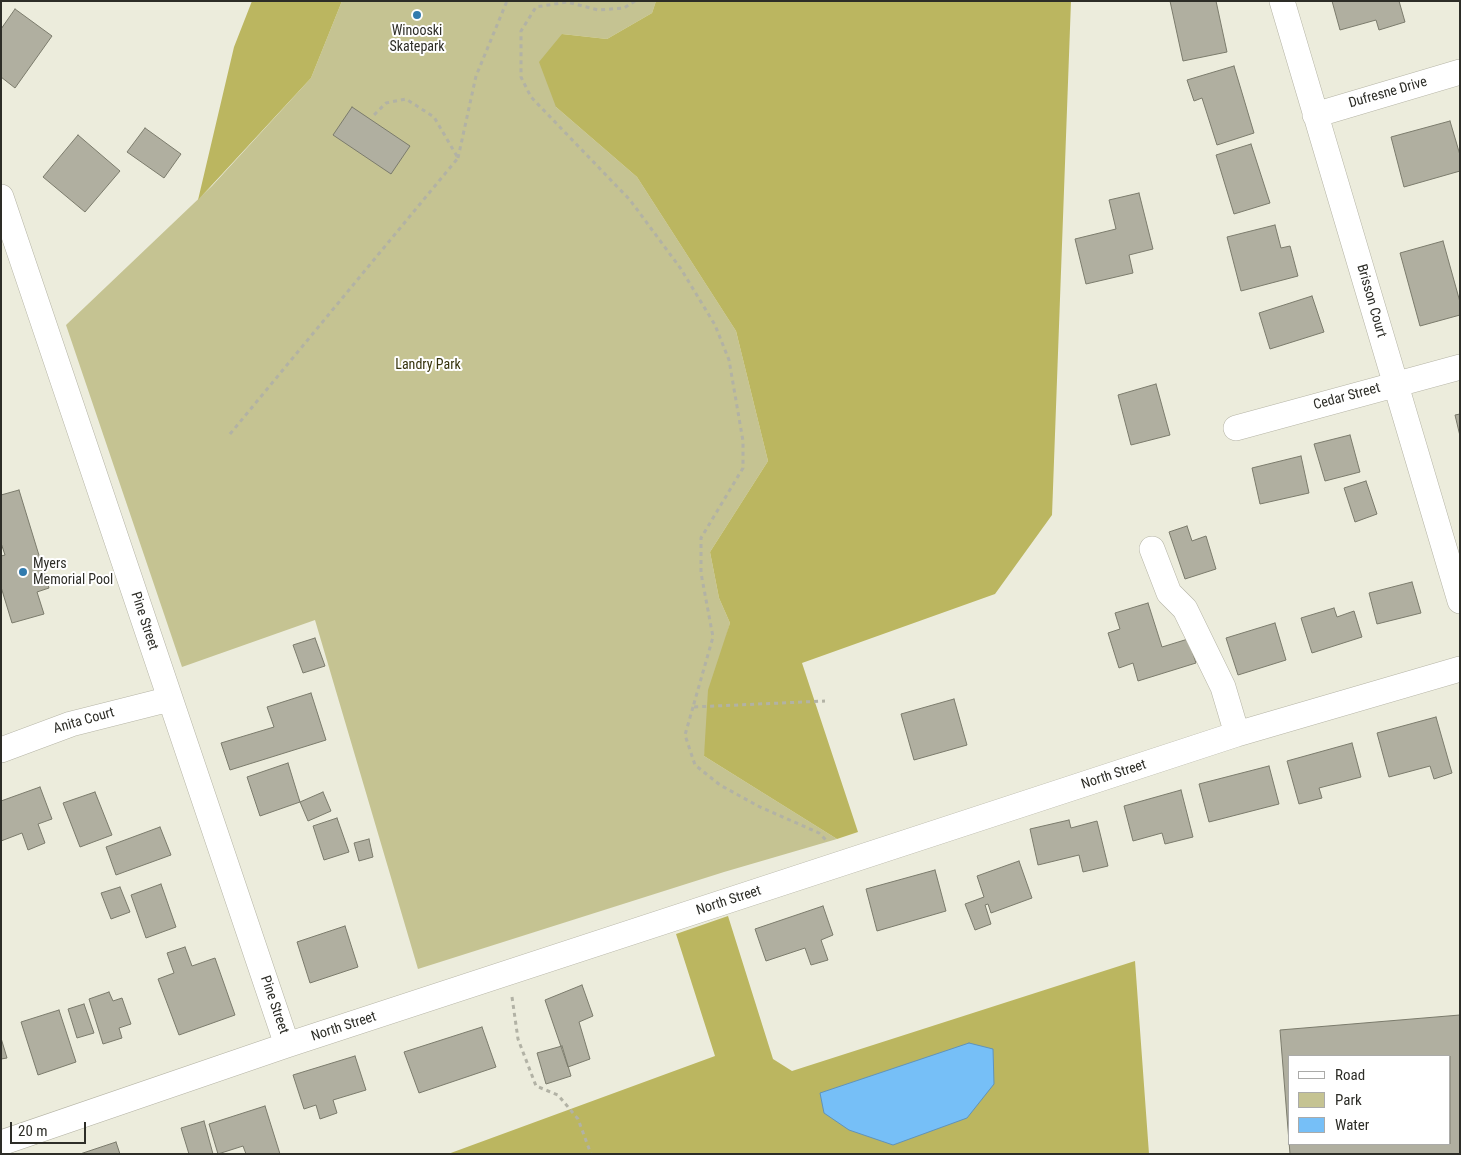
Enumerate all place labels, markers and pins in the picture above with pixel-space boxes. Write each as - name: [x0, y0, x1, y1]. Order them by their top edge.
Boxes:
- marker: Winooski Skatepark: [411, 9, 423, 21]
- place label: Winooski Skatepark: [389, 23, 445, 56]
- place label: Myers Memorial Pool: [33, 556, 113, 588]
- marker: Myers Memorial Pool: [17, 566, 29, 578]

